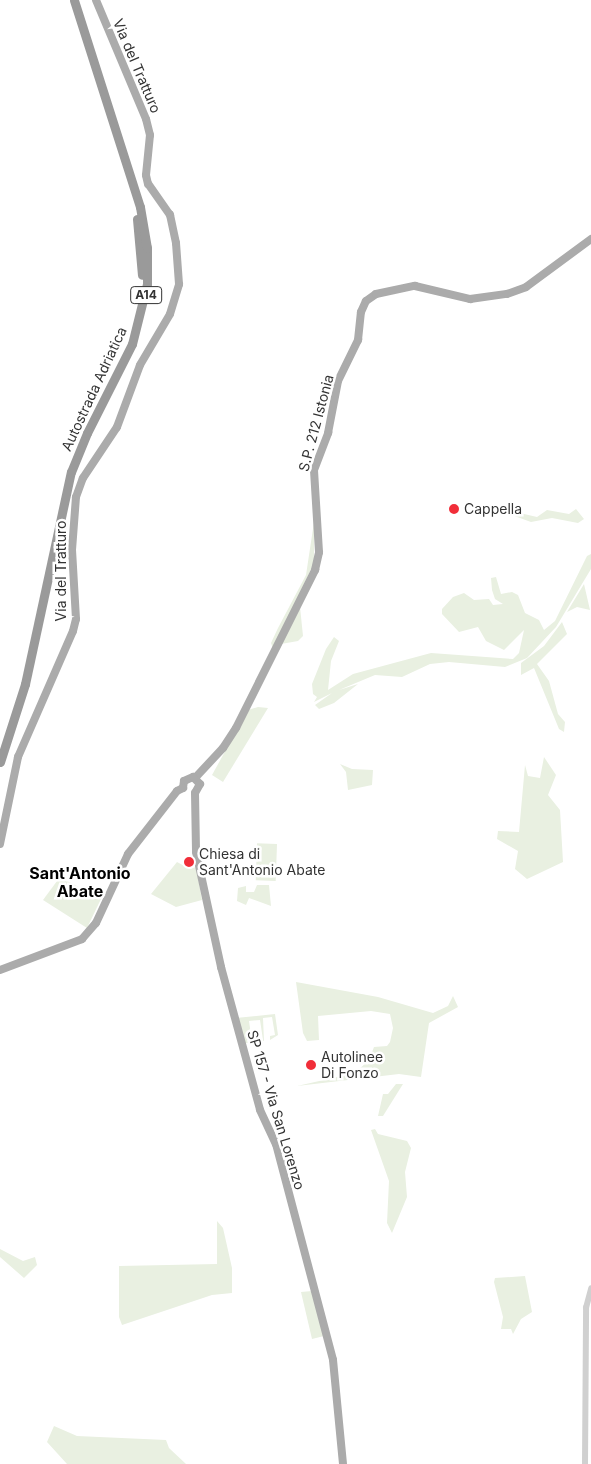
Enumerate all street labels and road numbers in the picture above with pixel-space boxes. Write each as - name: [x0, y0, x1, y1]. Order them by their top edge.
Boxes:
- street label: Via del Tratturo: [110, 16, 164, 116]
- road number: A14: [130, 286, 162, 304]
- street label: Autostrada Adriatica: [58, 324, 130, 454]
- street label: S.P. 212 Istonia: [295, 373, 337, 473]
- street label: Via del Tratturo: [53, 521, 69, 621]
- street label: SP 157 - Via San Lorenzo: [244, 1028, 308, 1192]

